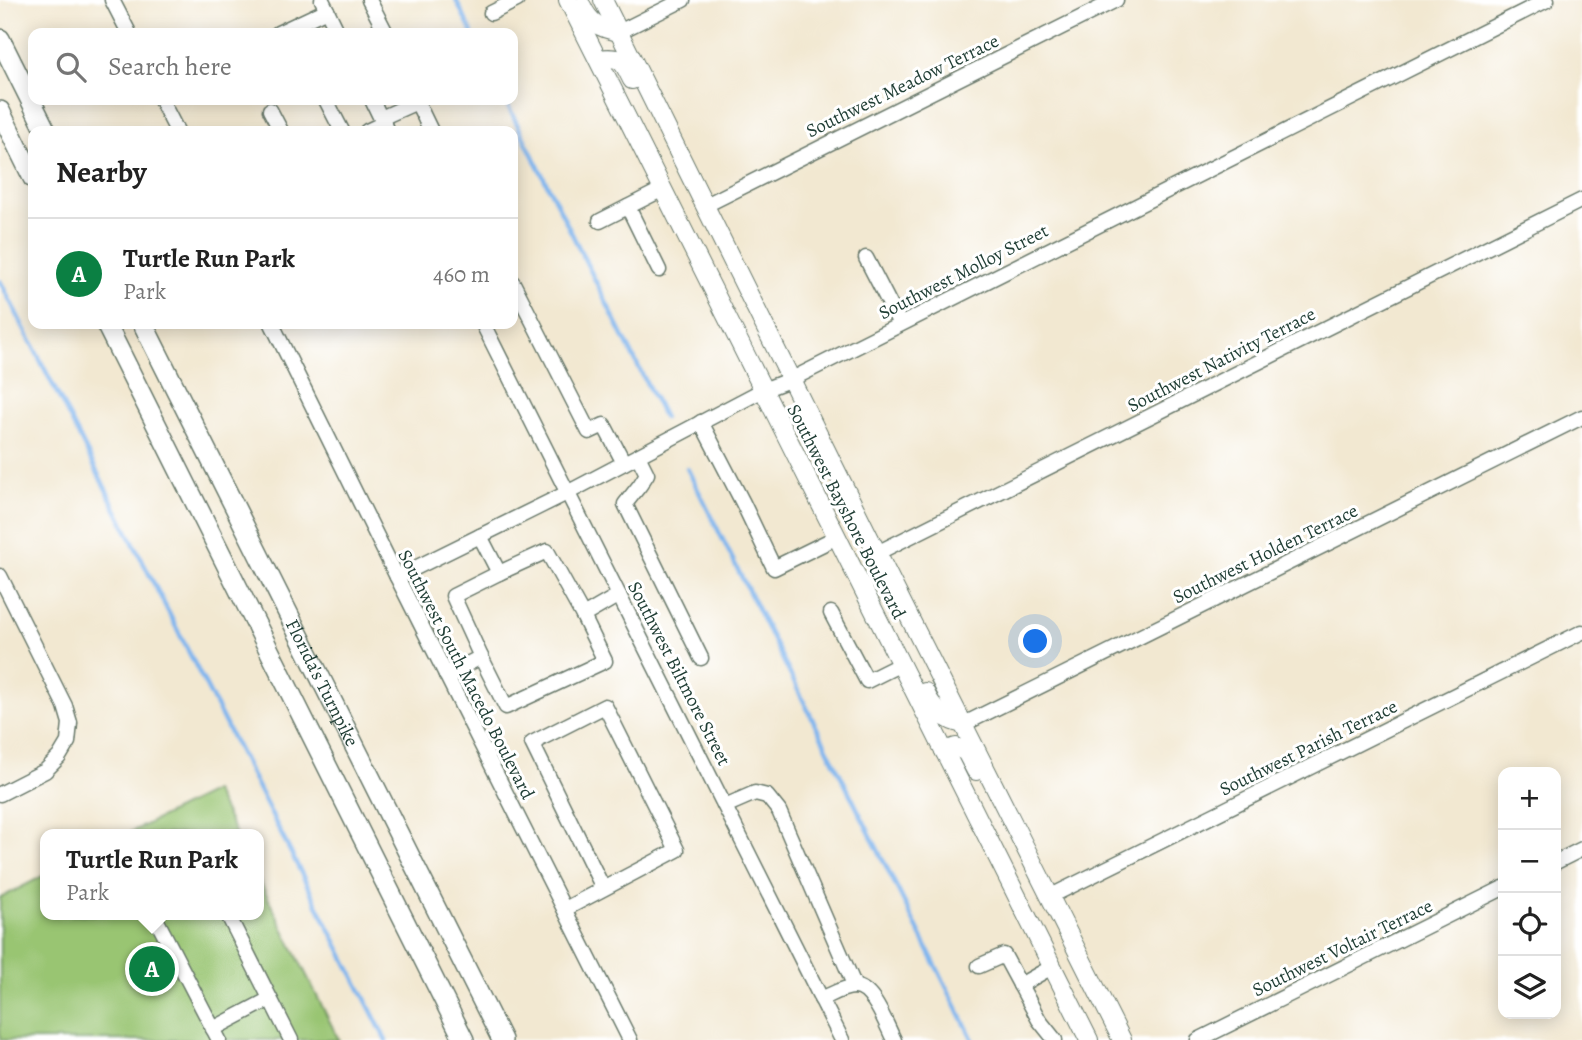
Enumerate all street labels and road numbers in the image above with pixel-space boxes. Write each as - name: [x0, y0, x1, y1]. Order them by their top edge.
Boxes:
- street label: Southwest Meadow Terrace: [802, 28, 1003, 144]
- street label: Southwest Molloy Street: [874, 218, 1053, 326]
- street label: Southwest Nativity Terrace: [1123, 301, 1320, 419]
- street label: Southwest Bayshore Boulevard: [780, 400, 912, 624]
- street label: Southwest Holden Terrace: [1169, 498, 1362, 610]
- street label: Southwest South Macedo Boulevard: [392, 545, 541, 805]
- street label: Southwest Biltmore Street: [621, 577, 737, 770]
- street label: Florida's Turnpike: [279, 615, 365, 751]
- street label: Southwest Parish Terrace: [1215, 693, 1402, 802]
- street label: Southwest Voltair Terrace: [1248, 893, 1437, 1003]

